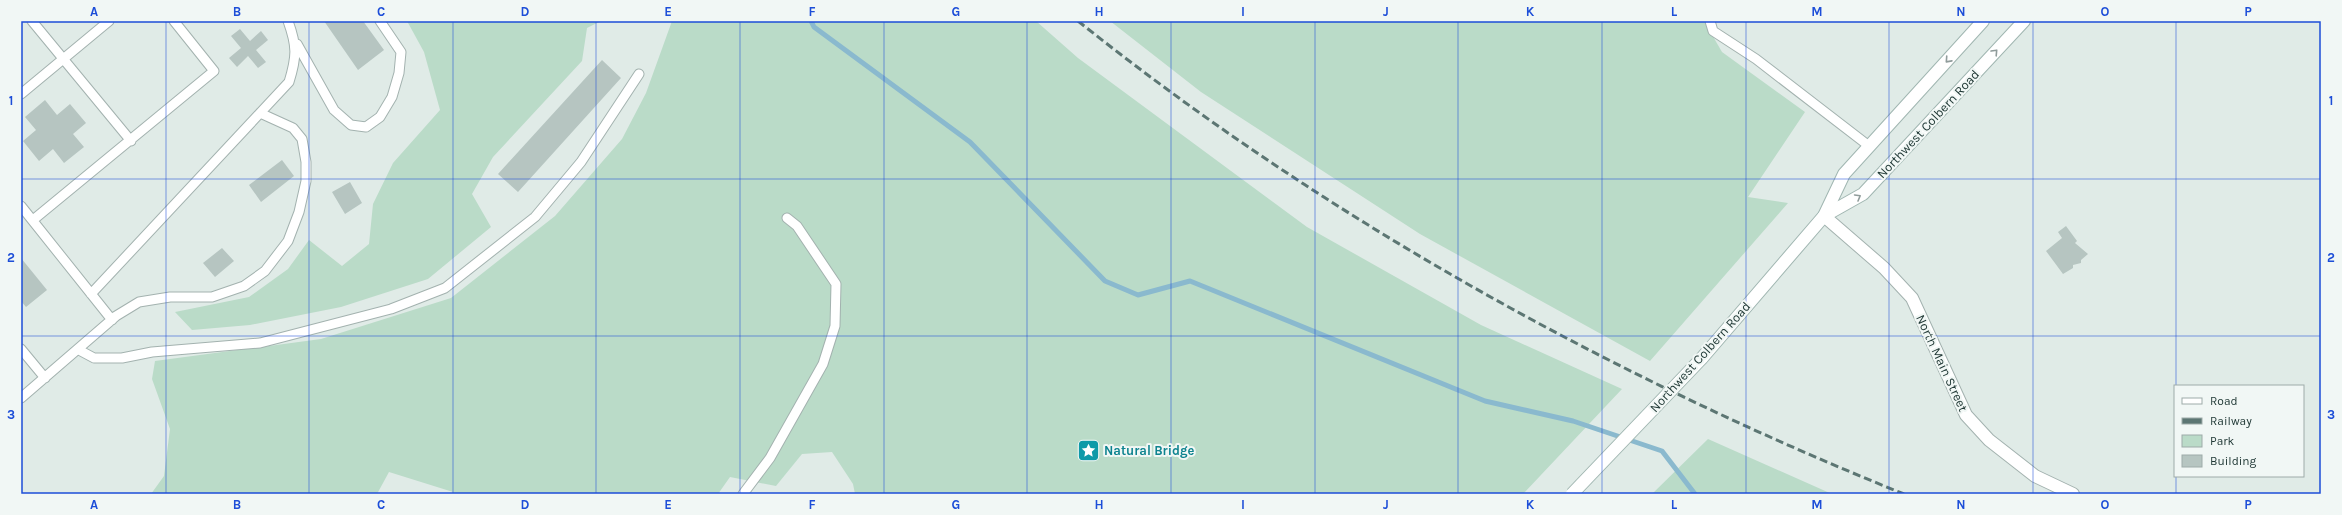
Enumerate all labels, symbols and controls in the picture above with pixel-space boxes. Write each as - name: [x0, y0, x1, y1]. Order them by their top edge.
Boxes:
- text: A: [90, 4, 98, 19]
- text: B: [233, 4, 241, 19]
- text: C: [377, 4, 385, 19]
- text: D: [521, 4, 530, 19]
- text: E: [664, 4, 672, 19]
- text: F: [808, 4, 816, 19]
- text: G: [952, 4, 960, 19]
- text: H: [1094, 4, 1104, 19]
- text: I: [1241, 4, 1245, 19]
- text: J: [1383, 4, 1389, 19]
- text: K: [1526, 4, 1535, 19]
- text: L: [1671, 4, 1678, 19]
- text: M: [1811, 4, 1823, 19]
- text: N: [1956, 4, 1966, 19]
- text: O: [2101, 4, 2110, 19]
- text: P: [2244, 4, 2252, 19]
- one-way arrow: [1990, 49, 1998, 57]
- one-way arrow: [1945, 55, 1952, 63]
- street label: Northwest Colbern Road: [1874, 67, 1982, 181]
- text: 1: [9, 93, 13, 108]
- text: 1: [2329, 93, 2333, 108]
- one-way arrow: [1854, 195, 1861, 202]
- text: 2: [7, 250, 15, 265]
- text: 2: [2327, 250, 2335, 265]
- street label: Northwest Colbern Road: [1647, 299, 1753, 415]
- street label: North Main Street: [1913, 312, 1971, 414]
- legend: [2174, 385, 2304, 477]
- text: Road: [2210, 394, 2238, 408]
- text: 3: [7, 407, 15, 422]
- text: 3: [2327, 407, 2335, 422]
- text: Railway: [2210, 414, 2252, 428]
- text: Park: [2210, 434, 2235, 448]
- place icon: Natural Bridge: [1075, 437, 1101, 463]
- place label: Natural Bridge: [1104, 443, 1194, 458]
- text: Building: [2210, 454, 2257, 468]
- text: A: [90, 497, 98, 512]
- text: B: [233, 497, 241, 512]
- text: C: [377, 497, 385, 512]
- text: D: [521, 497, 530, 512]
- text: E: [664, 497, 672, 512]
- text: F: [808, 497, 816, 512]
- text: G: [952, 497, 960, 512]
- text: H: [1094, 497, 1104, 512]
- text: I: [1241, 497, 1245, 512]
- text: J: [1383, 497, 1389, 512]
- text: K: [1526, 497, 1535, 512]
- text: L: [1671, 497, 1678, 512]
- text: M: [1811, 497, 1823, 512]
- text: N: [1956, 497, 1966, 512]
- text: O: [2101, 497, 2110, 512]
- text: P: [2244, 497, 2252, 512]

